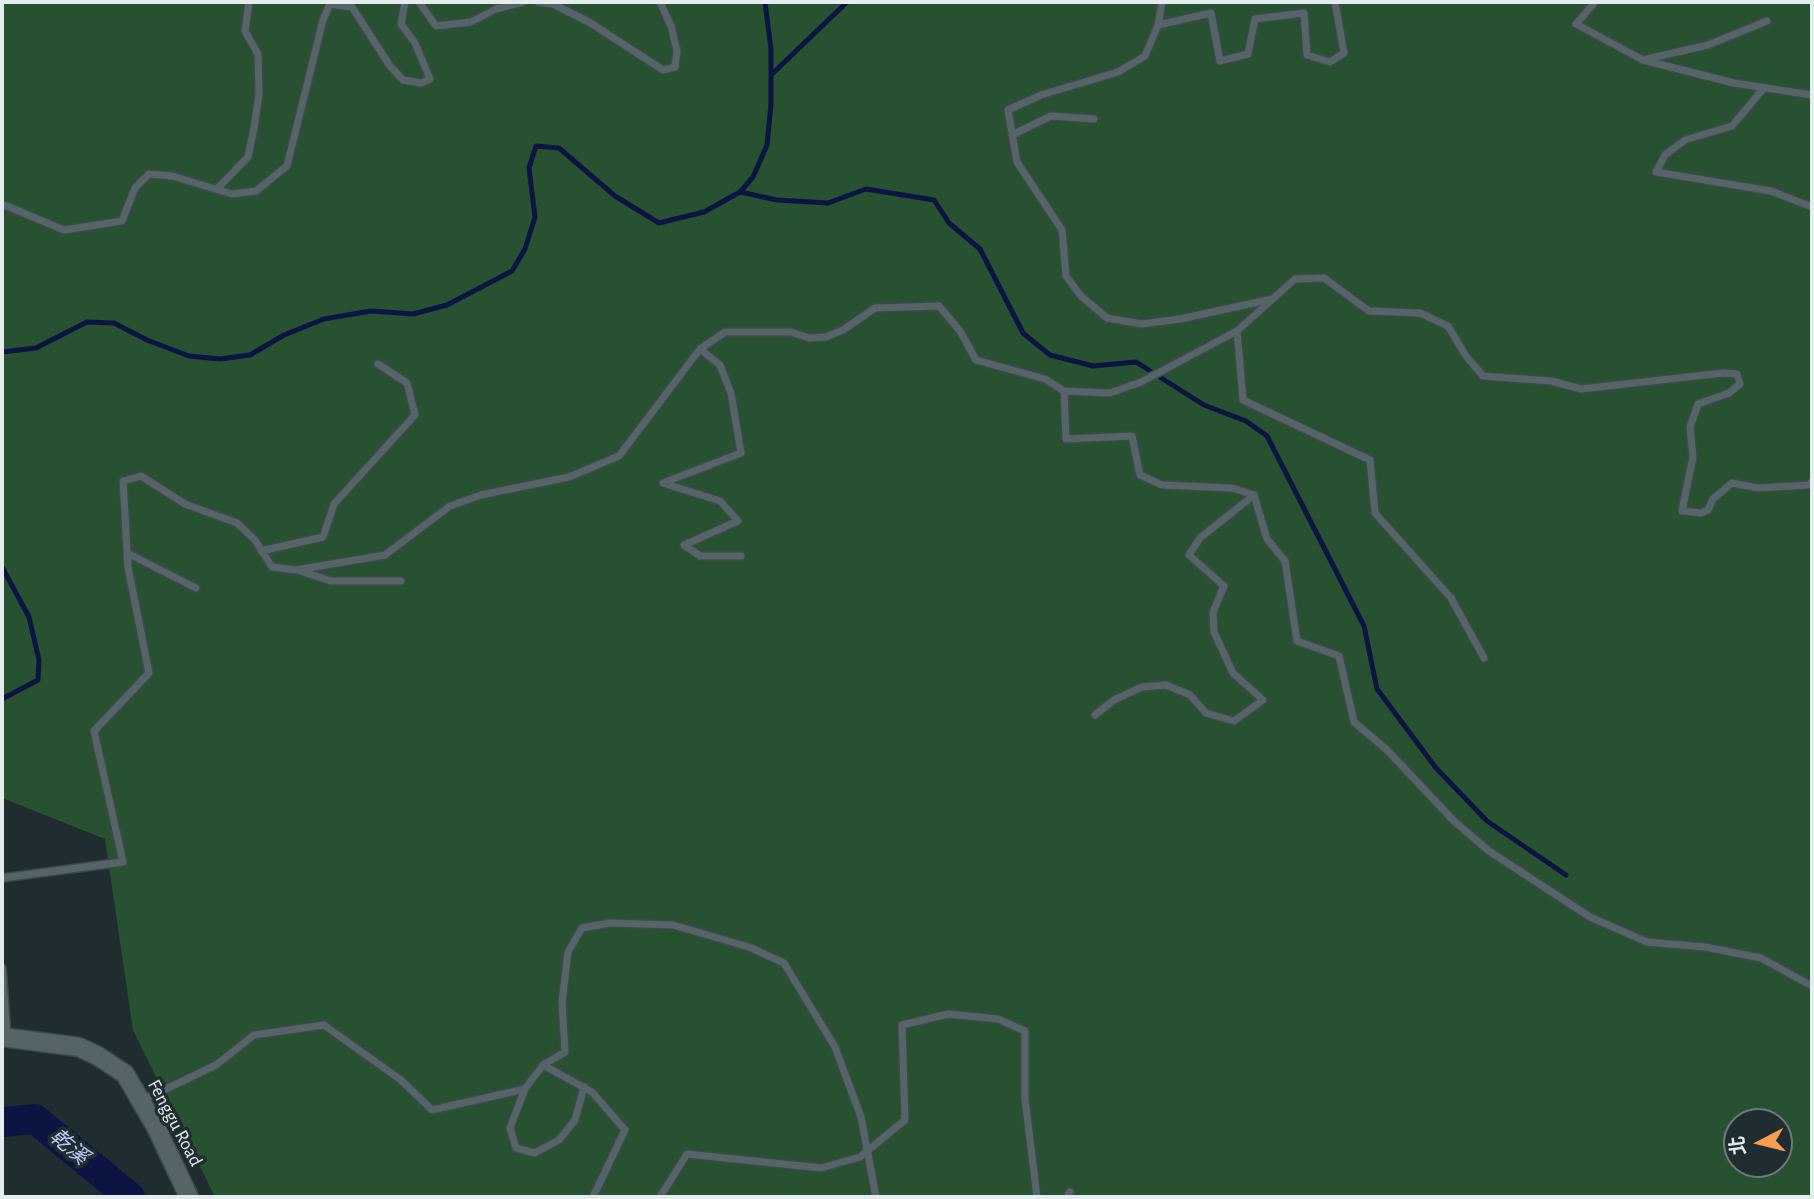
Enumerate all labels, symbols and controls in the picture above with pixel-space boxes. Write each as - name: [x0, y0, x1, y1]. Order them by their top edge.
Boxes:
- street label: Fenggu Road: [143, 1076, 207, 1170]
- north arrow: [1723, 1108, 1793, 1178]
- water label: 乾溪: [45, 1124, 93, 1170]
- text: 北: [1728, 1135, 1749, 1156]

